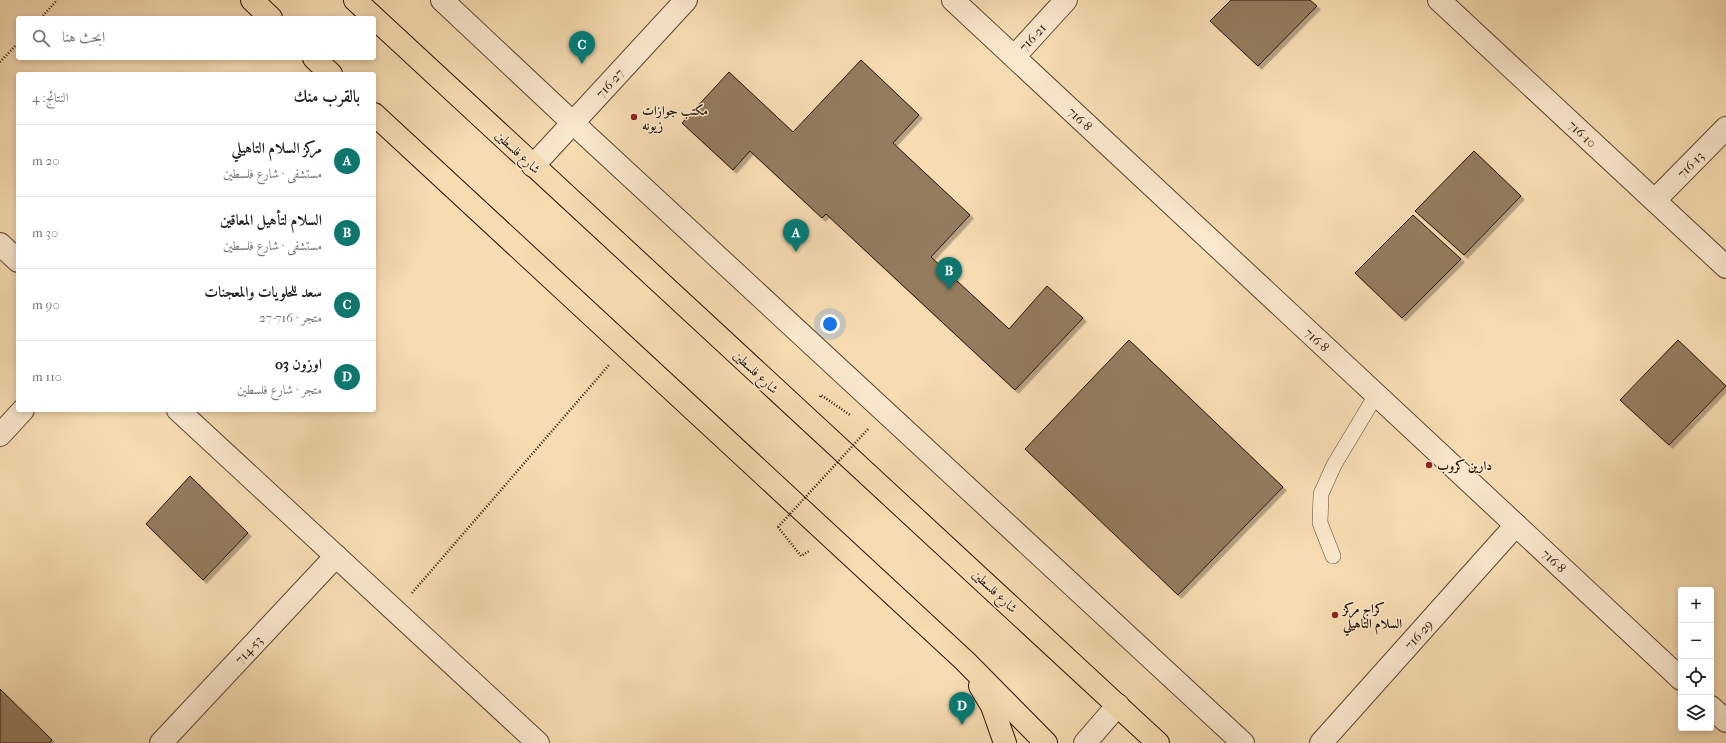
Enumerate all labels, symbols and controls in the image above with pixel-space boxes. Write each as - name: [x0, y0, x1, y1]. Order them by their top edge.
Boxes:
- search box: [16, 16, 376, 60]
- street label: 716-21: [1016, 20, 1049, 54]
- icon: search: [30, 27, 52, 49]
- text: ابحث هنا: [62, 28, 105, 46]
- pin: C: [569, 31, 595, 64]
- street label: 716-27: [592, 65, 627, 101]
- text: بالقرب منك: [294, 86, 360, 106]
- text: النتائج: 4: [32, 90, 68, 105]
- place label: مكتب جوازات زيونه: [642, 103, 708, 134]
- street label: 716-8: [1065, 104, 1096, 134]
- marker: مكتب جوازات زيونه: [629, 112, 639, 122]
- street label: 716-10: [1565, 117, 1600, 150]
- street label: شارع فلسطين: [490, 127, 544, 180]
- text: مركز السلام التاهيلي: [232, 139, 322, 157]
- street label: 716-13: [1674, 148, 1706, 181]
- text: 20 m: [32, 153, 59, 168]
- text: A: [343, 153, 351, 168]
- text: مستشفى · شارع فلسطين: [223, 166, 322, 181]
- text: السلام لتأهيل المعاقين: [220, 211, 322, 229]
- pin: A: [783, 219, 809, 252]
- text: 30 m: [32, 225, 58, 240]
- text: B: [343, 225, 351, 240]
- text: مستشفى · شارع فلسطين: [223, 238, 322, 253]
- pin: B: [936, 257, 962, 290]
- text: سعد للحلويات والمعجنات: [204, 283, 322, 301]
- text: 90 m: [32, 297, 60, 312]
- text: C: [343, 297, 351, 312]
- text: متجر · 716-27: [259, 310, 322, 325]
- your location: [820, 314, 840, 334]
- street label: 716-8: [1302, 325, 1332, 355]
- street label: شارع فلسطين: [728, 347, 782, 400]
- text: اوزون o3: [275, 355, 322, 373]
- text: 110 m: [32, 369, 62, 384]
- text: D: [342, 369, 352, 384]
- text: متجر · شارع فلسطين: [237, 382, 322, 397]
- place label: دارين كروب: [1437, 458, 1492, 474]
- marker: دارين كروب: [1424, 460, 1434, 470]
- street label: 716-8: [1539, 546, 1569, 576]
- street label: شارع فلسطين: [967, 566, 1021, 619]
- map controls: [1678, 587, 1714, 731]
- button: +: [1678, 587, 1714, 623]
- place label: كراج مركز السلام التاهيلي: [1341, 601, 1402, 636]
- marker: كراج مركز السلام التاهيلي: [1330, 610, 1340, 620]
- street label: 716-29: [1401, 616, 1436, 652]
- button: −: [1678, 623, 1714, 659]
- street label: 714-53: [232, 632, 265, 667]
- button: locate: [1678, 659, 1714, 695]
- pin: D: [949, 692, 975, 725]
- button: layers: [1678, 695, 1714, 731]

